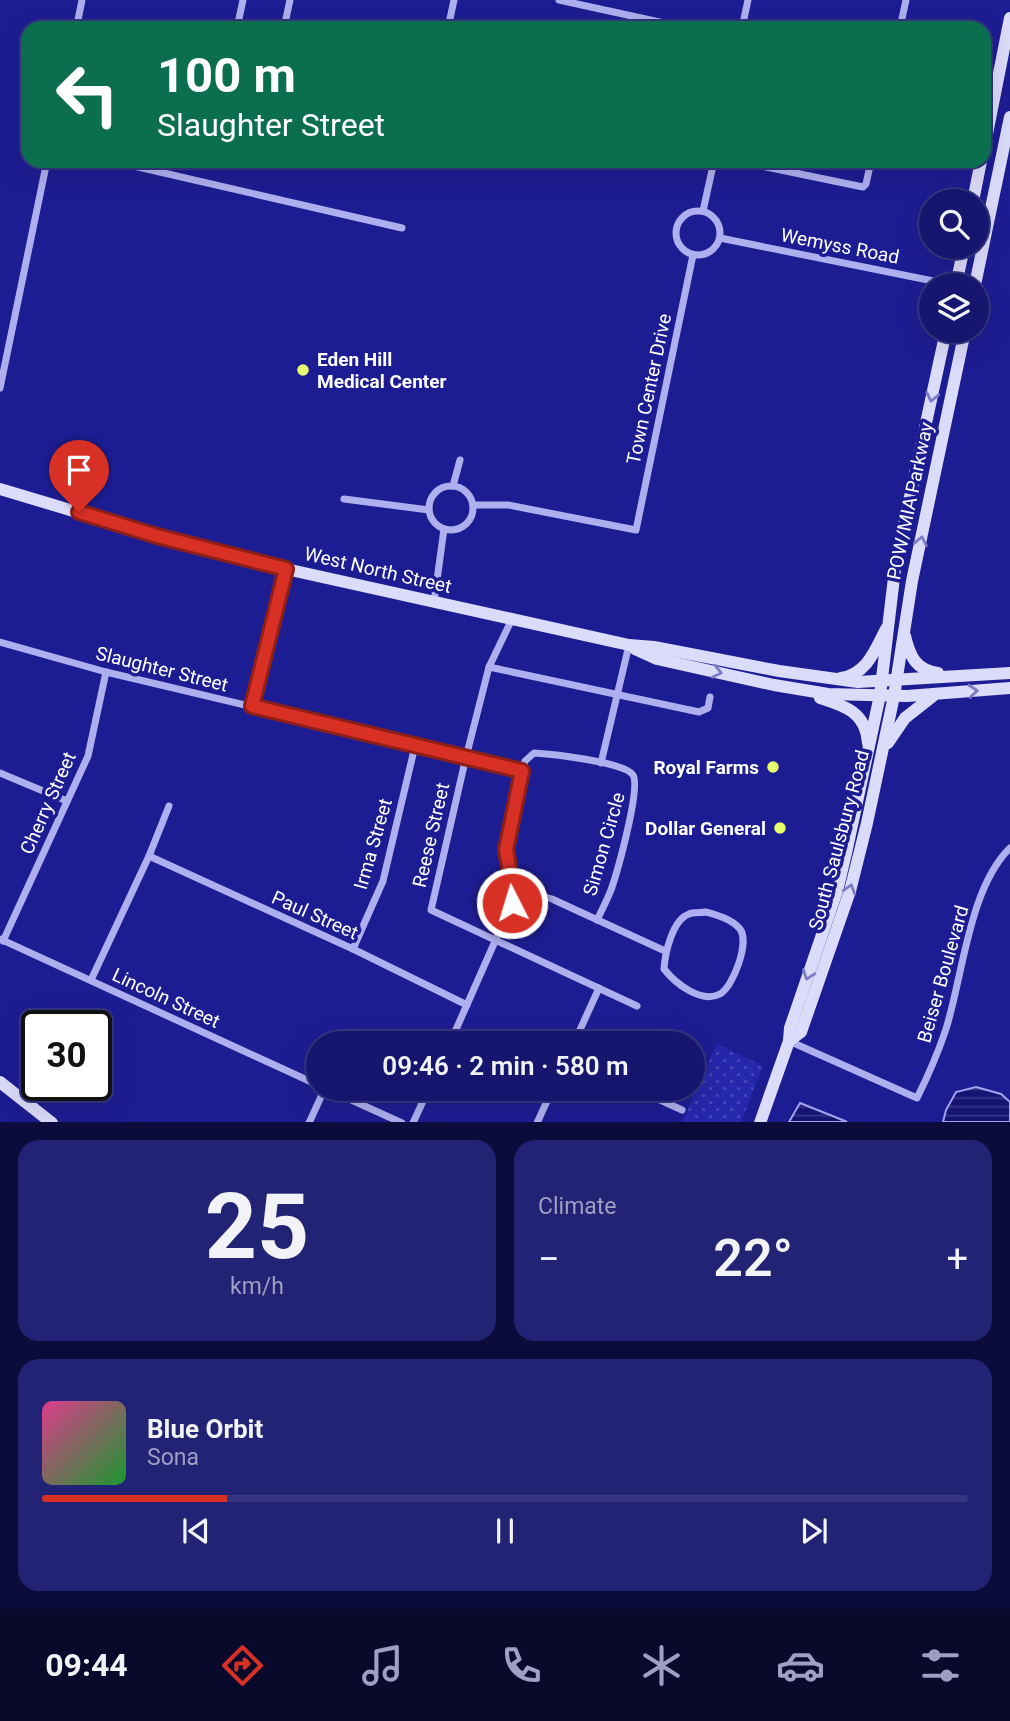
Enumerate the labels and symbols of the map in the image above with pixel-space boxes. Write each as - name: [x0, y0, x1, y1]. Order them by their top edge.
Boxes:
- street label: Wemyss Road: [779, 223, 901, 269]
- street label: Town Center Drive: [622, 311, 676, 467]
- place label: Eden Hill Medical Center: [317, 348, 446, 393]
- marker: Eden Hill Medical Center: [295, 362, 311, 378]
- one-way arrow: [925, 391, 940, 403]
- street label: POW/MIA Parkway: [882, 420, 938, 582]
- pin: [49, 440, 109, 512]
- one-way arrow: [912, 535, 927, 547]
- street label: West North Street: [302, 542, 454, 598]
- street label: Slaughter Street: [94, 641, 230, 697]
- one-way arrow: [711, 664, 723, 678]
- one-way arrow: [968, 684, 979, 699]
- street label: South Saulsbury Road: [804, 747, 874, 933]
- street label: Cherry Street: [15, 748, 81, 858]
- place label: Royal Farms: [653, 756, 759, 779]
- marker: Royal Farms: [765, 759, 781, 775]
- street label: Reese Street: [408, 780, 454, 890]
- street label: Simon Circle: [578, 790, 630, 898]
- street label: Irma Street: [349, 796, 397, 892]
- place label: Dollar General: [645, 817, 766, 840]
- marker: Dollar General: [772, 820, 788, 836]
- position arrow: [475, 866, 549, 940]
- one-way arrow: [841, 883, 856, 895]
- street label: Paul Street: [268, 886, 362, 944]
- street label: Beiser Boulevard: [912, 903, 974, 1045]
- street label: Lincoln Street: [109, 963, 223, 1033]
- one-way arrow: [802, 968, 816, 980]
- speed limit sign: 30: [21, 1010, 112, 1101]

